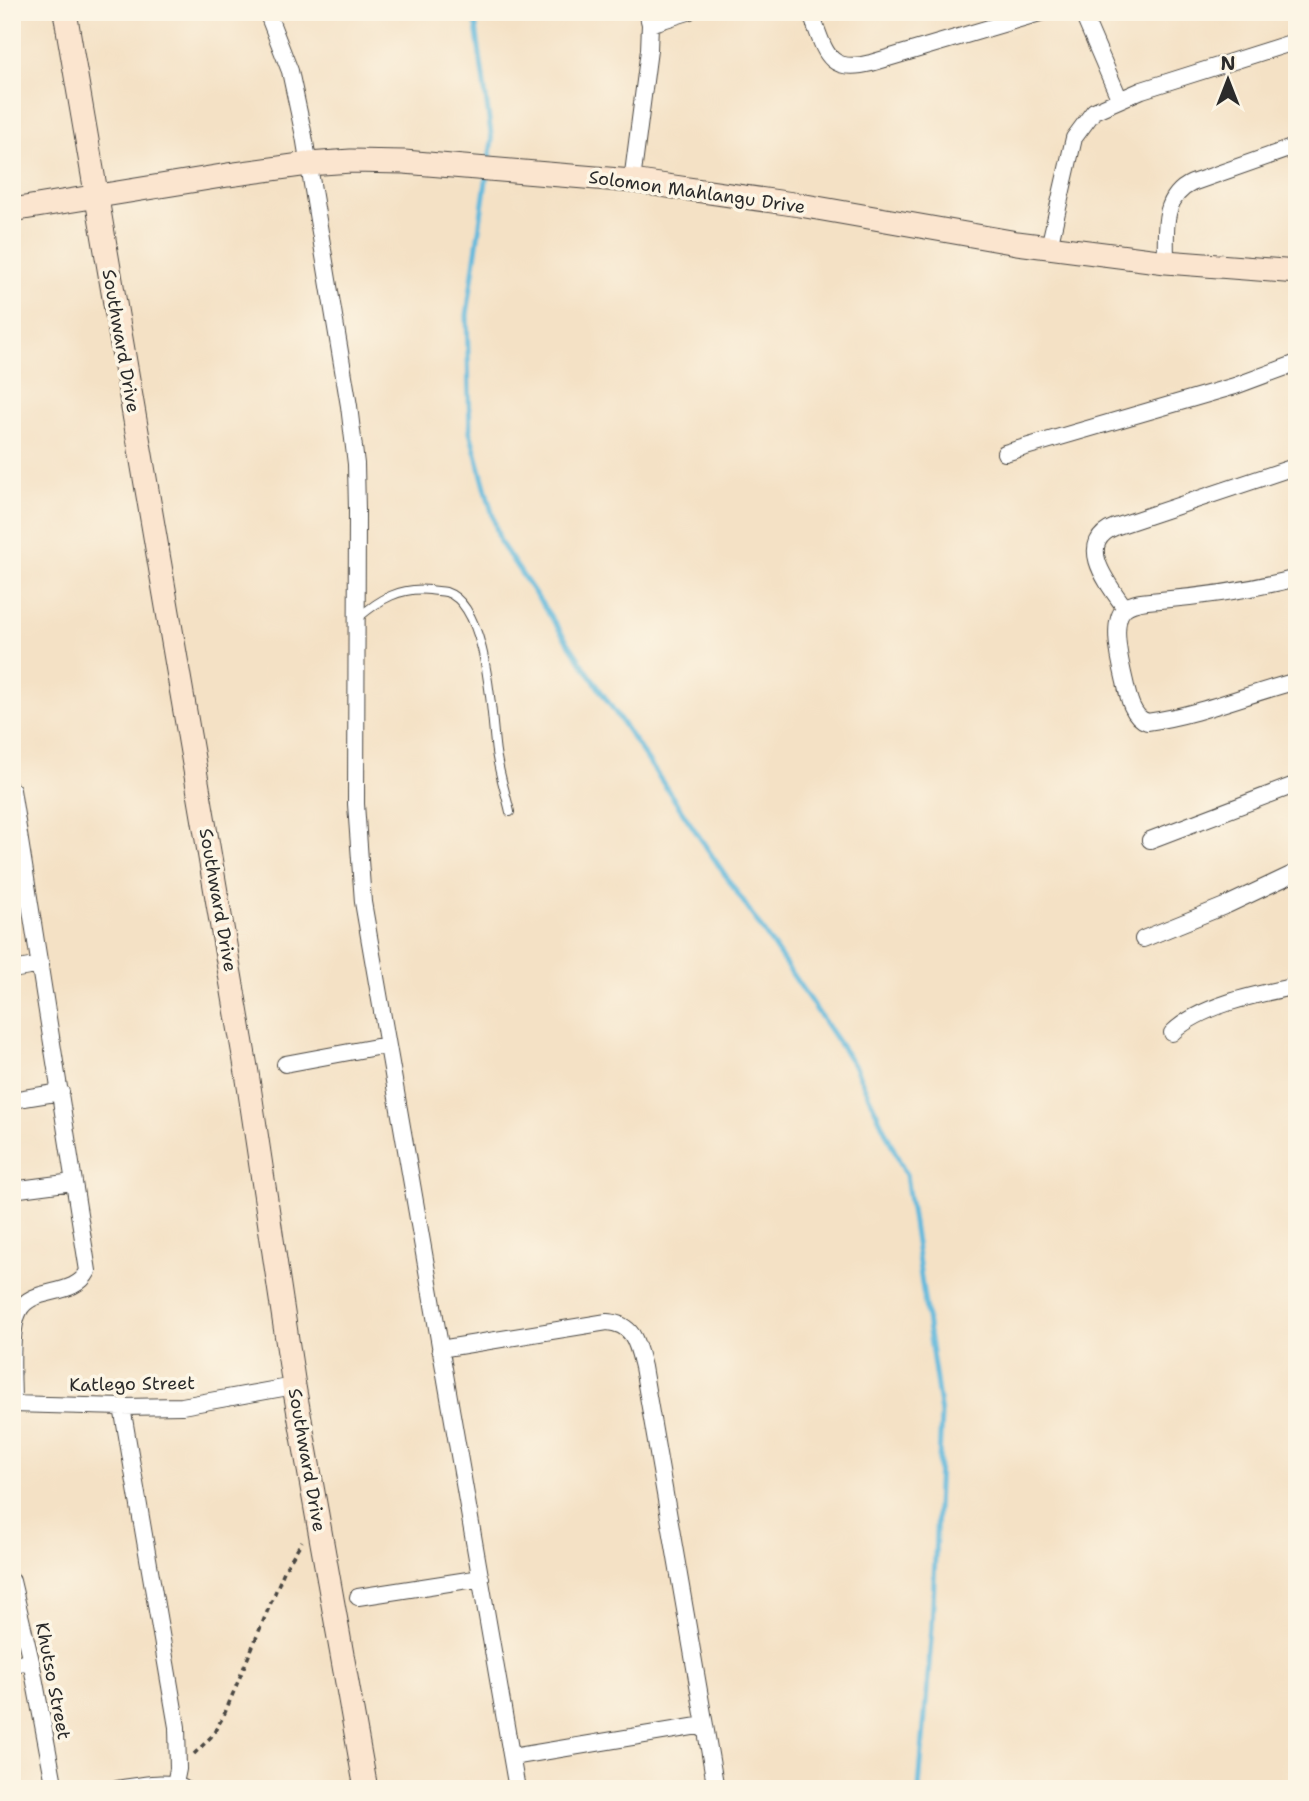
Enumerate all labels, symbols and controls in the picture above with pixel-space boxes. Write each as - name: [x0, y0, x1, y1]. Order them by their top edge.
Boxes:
- north arrow: [1194, 46, 1264, 116]
- text: N: [1220, 51, 1236, 76]
- street label: Solomon Mahlangu Drive: [587, 165, 807, 219]
- street label: Southward Drive: [97, 267, 145, 415]
- street label: Southward Drive: [194, 826, 242, 974]
- street label: Katlego Street: [69, 1371, 195, 1397]
- street label: Southward Drive: [283, 1386, 331, 1534]
- street label: Khutso Street: [30, 1620, 76, 1742]

